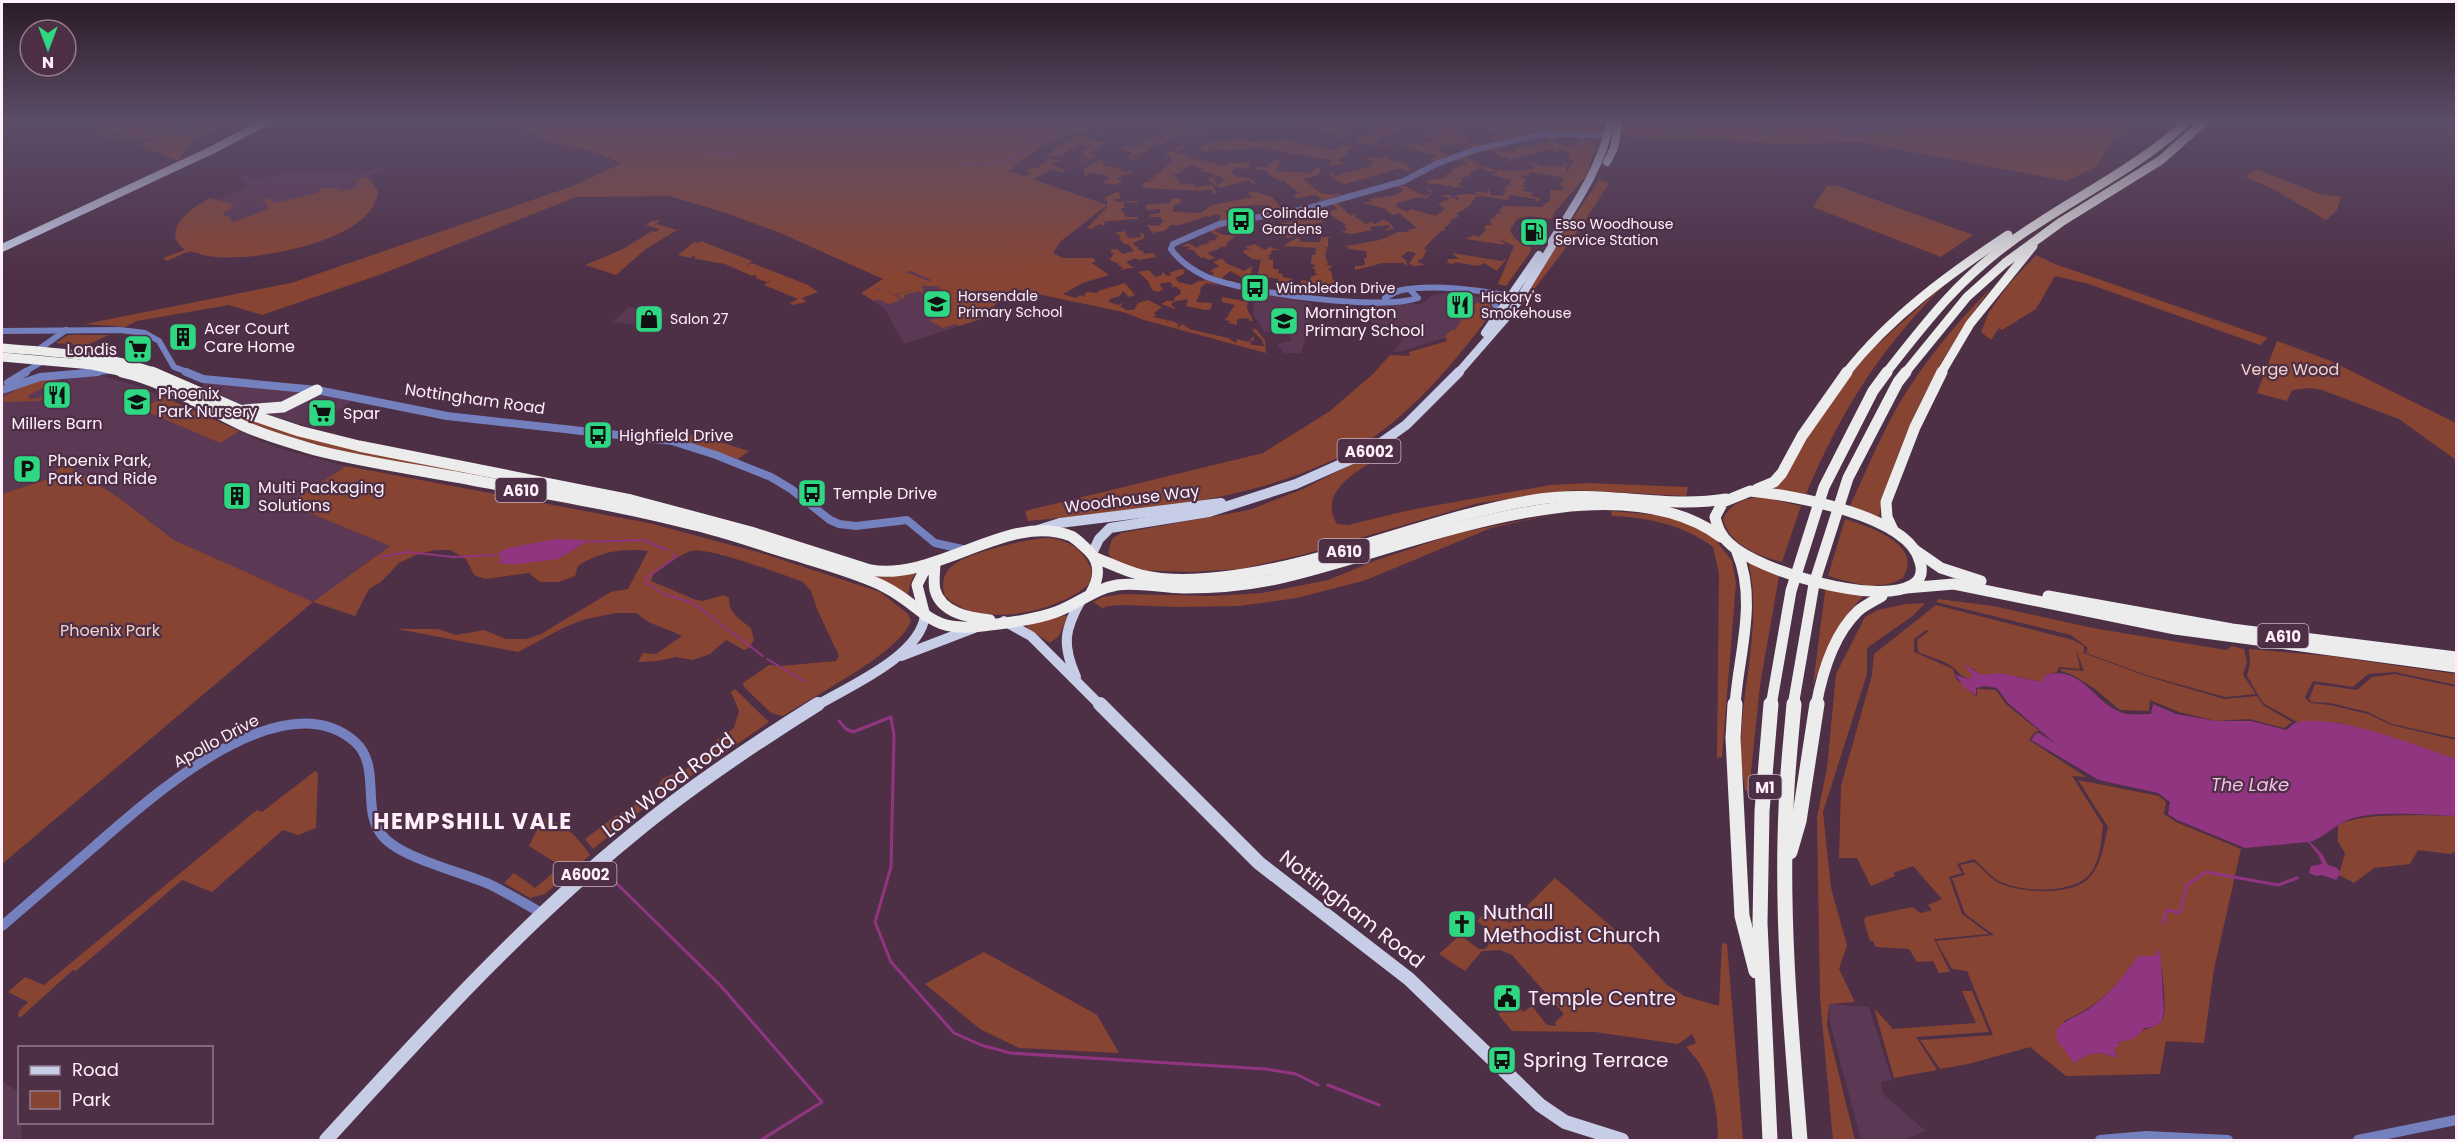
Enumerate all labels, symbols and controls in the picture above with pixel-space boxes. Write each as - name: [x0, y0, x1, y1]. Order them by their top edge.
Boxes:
- north arrow: [18, 18, 78, 78]
- text: N: [42, 51, 54, 74]
- place label: Colindale Gardens: [1262, 203, 1329, 239]
- bus stop icon: Colindale Gardens: [1225, 205, 1257, 237]
- place label: Esso Woodhouse Service Station: [1555, 214, 1674, 250]
- fuel station icon: Esso Woodhouse Service Station: [1518, 216, 1550, 248]
- bus stop icon: Wimbledon Drive: [1239, 272, 1271, 304]
- place label: Wimbledon Drive: [1276, 278, 1396, 298]
- place label: Horsendale Primary School: [958, 286, 1063, 322]
- place label: Hickory's Smokehouse: [1481, 287, 1572, 323]
- school or university icon: Horsendale Primary School: [921, 288, 953, 320]
- restaurant icon: Hickory's Smokehouse: [1444, 289, 1476, 321]
- place label: Mornington Primary School: [1305, 301, 1424, 342]
- shop icon: Salon 27: [633, 303, 665, 335]
- school or university icon: Mornington Primary School: [1268, 305, 1300, 337]
- place label: Salon 27: [670, 309, 729, 329]
- place label: Acer Court Care Home: [204, 317, 295, 358]
- building icon: Acer Court Care Home: [167, 321, 199, 353]
- supermarket icon: Londis: [122, 333, 154, 365]
- place label: Londis: [67, 338, 117, 361]
- park label: Verge Wood: [2241, 358, 2339, 381]
- street label: Nottingham Road: [403, 378, 547, 420]
- restaurant icon: Millers Barn: [41, 379, 73, 411]
- place label: Phoenix Park Nursery: [158, 382, 257, 423]
- school or university icon: Phoenix Park Nursery: [121, 386, 153, 418]
- supermarket icon: Spar: [306, 397, 338, 429]
- place label: Spar: [343, 402, 380, 425]
- place label: Millers Barn: [12, 412, 102, 435]
- bus stop icon: Highfield Drive: [582, 419, 614, 451]
- place label: Highfield Drive: [619, 424, 733, 447]
- road number: A6002: [1338, 439, 1400, 463]
- place label: Phoenix Park, Park and Ride: [48, 449, 157, 490]
- parking icon: Phoenix Park, Park and Ride: [11, 453, 43, 485]
- place label: Multi Packaging Solutions: [258, 476, 385, 517]
- bus stop icon: Temple Drive: [796, 477, 828, 509]
- road number: A610: [496, 478, 546, 502]
- street label: Woodhouse Way: [1063, 479, 1201, 519]
- building icon: Multi Packaging Solutions: [221, 480, 253, 512]
- place label: Temple Drive: [833, 482, 937, 505]
- road number: A610: [1318, 539, 1370, 563]
- park label: Phoenix Park: [60, 619, 161, 642]
- road number: A610: [2258, 624, 2308, 648]
- street label: Apollo Drive: [169, 709, 263, 773]
- street label: Low Wood Road: [596, 726, 740, 844]
- water label: The Lake: [2211, 772, 2289, 797]
- road number: M1: [1748, 775, 1782, 799]
- district label: HEMPSHILL VALE: [373, 806, 573, 837]
- street label: Nottingham Road: [1274, 844, 1430, 974]
- road number: A6002: [554, 862, 616, 886]
- place label: Nuthall Methodist Church: [1483, 898, 1660, 949]
- church icon: Nuthall Methodist Church: [1446, 908, 1478, 940]
- public building icon: Temple Centre: [1491, 982, 1523, 1014]
- place label: Temple Centre: [1528, 984, 1676, 1012]
- bus stop icon: Spring Terrace: [1486, 1044, 1518, 1076]
- legend: [18, 1046, 213, 1124]
- place label: Spring Terrace: [1523, 1046, 1669, 1074]
- text: Road: [72, 1057, 119, 1082]
- text: Park: [72, 1087, 111, 1112]

